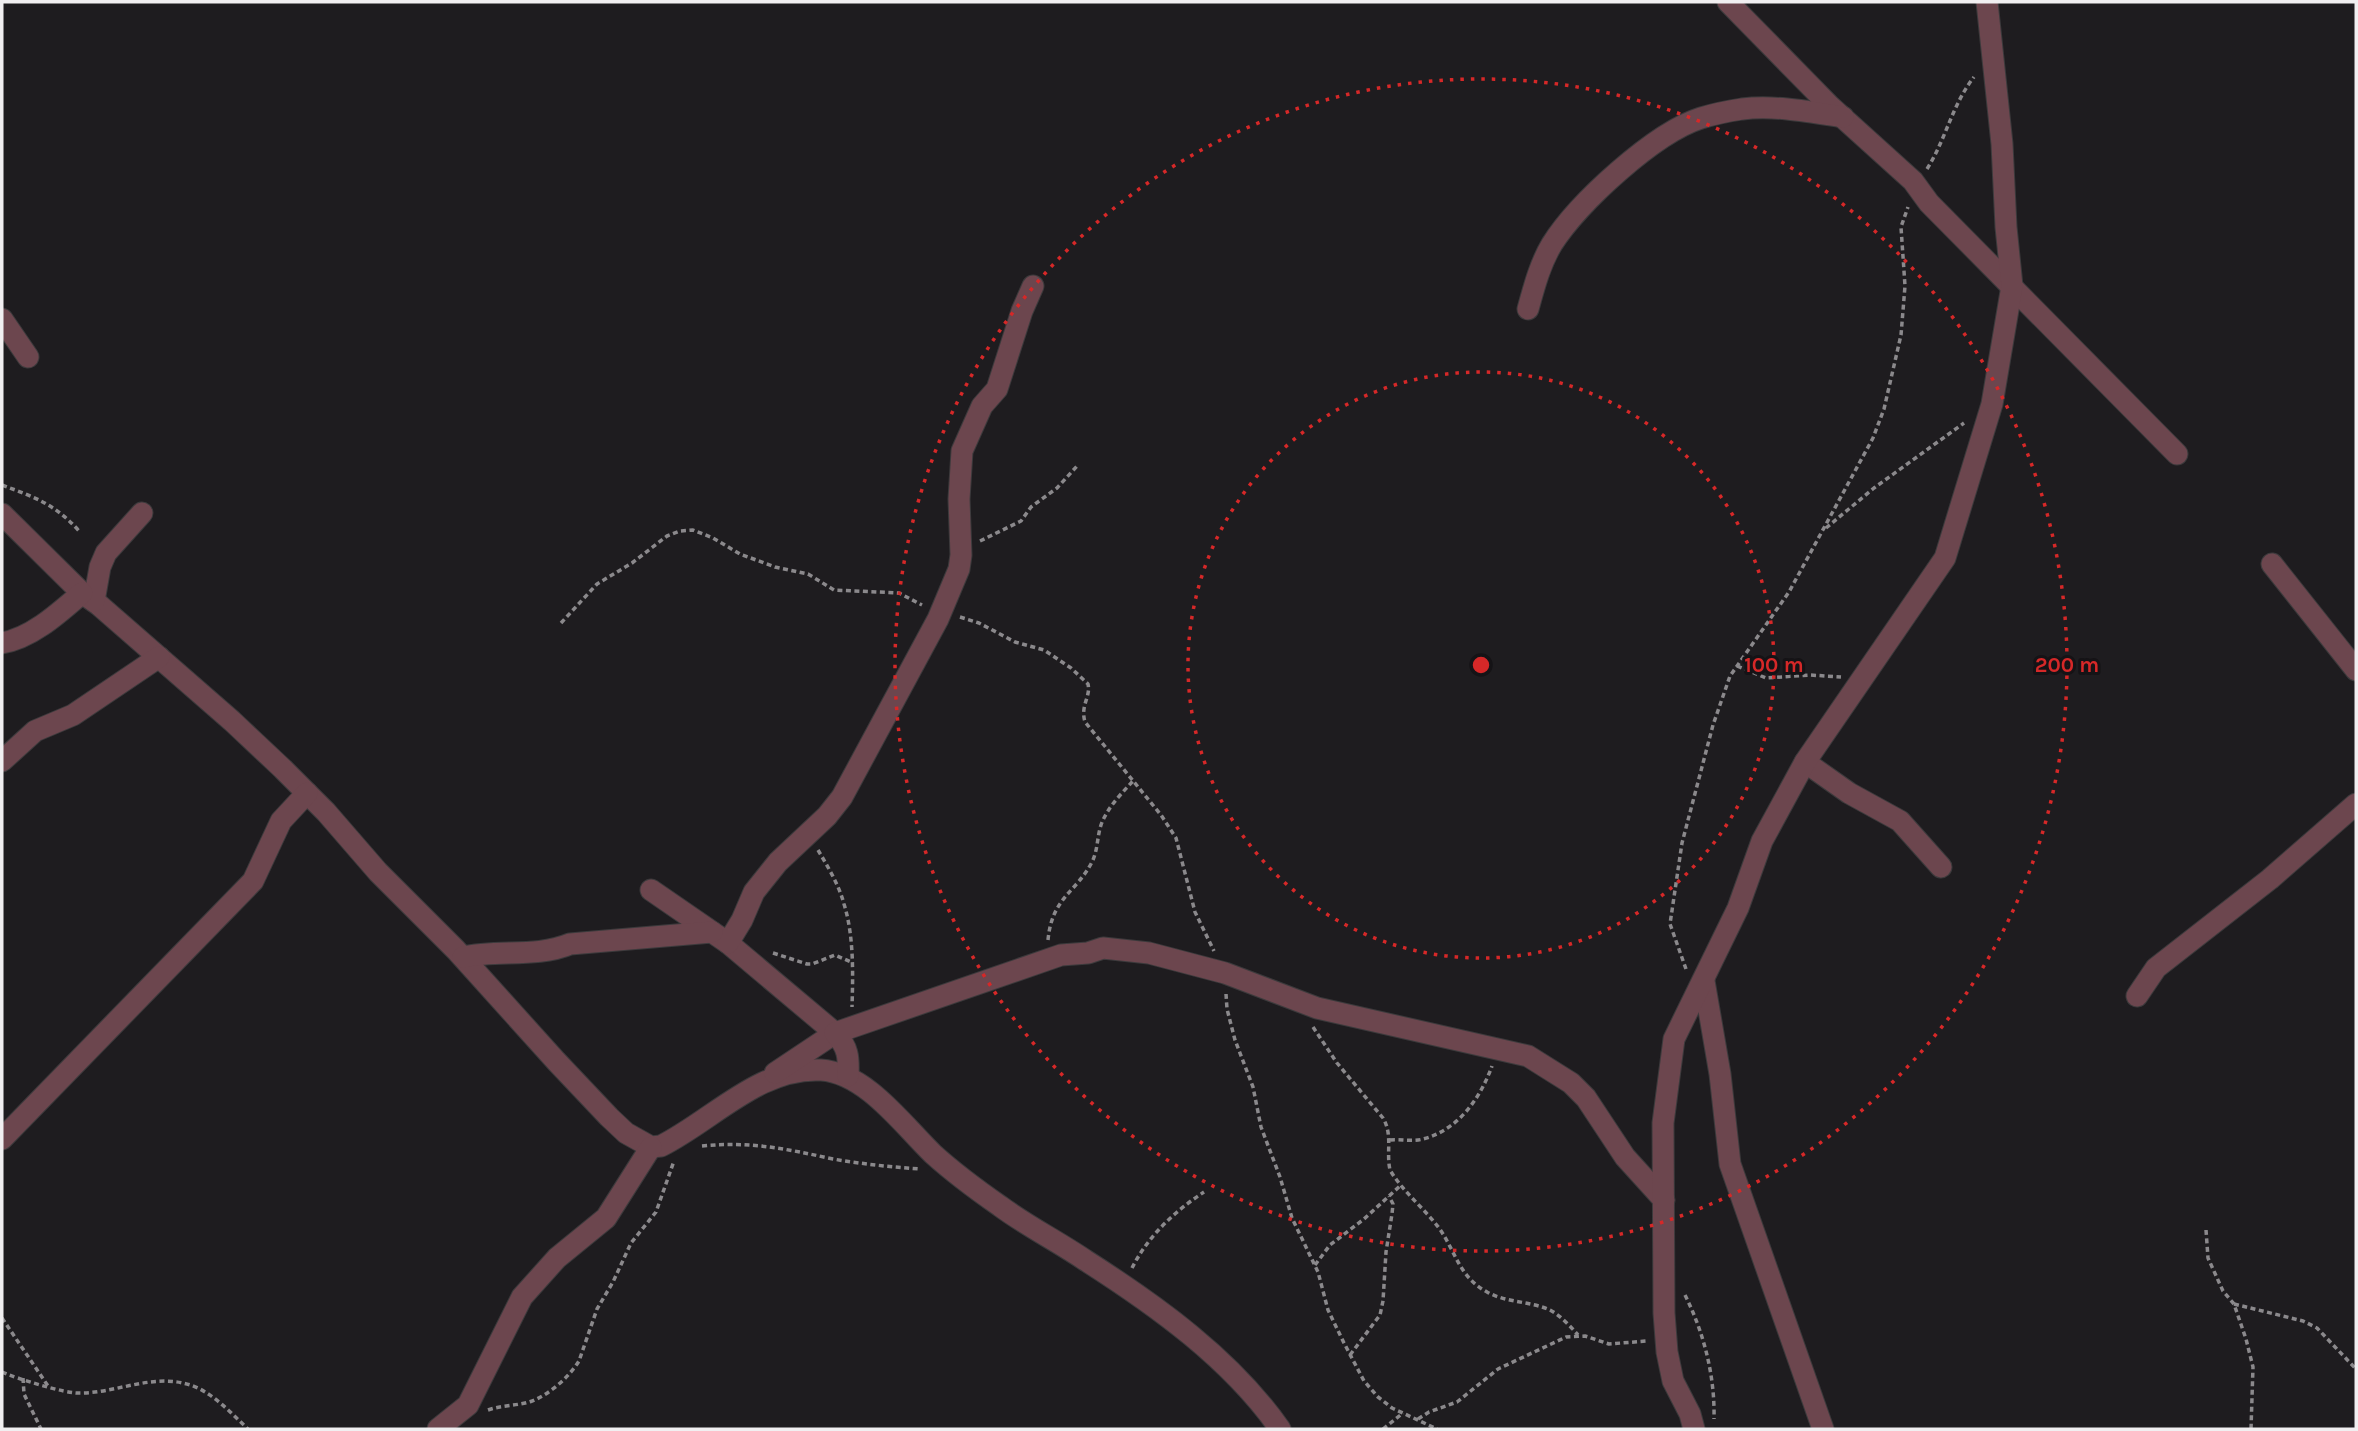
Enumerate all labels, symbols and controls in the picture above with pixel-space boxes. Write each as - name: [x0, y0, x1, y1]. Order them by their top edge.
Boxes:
- centre of rings: [1469, 653, 1493, 677]
- text: 100 m: [1744, 653, 1804, 677]
- text: 200 m: [2035, 653, 2099, 677]

